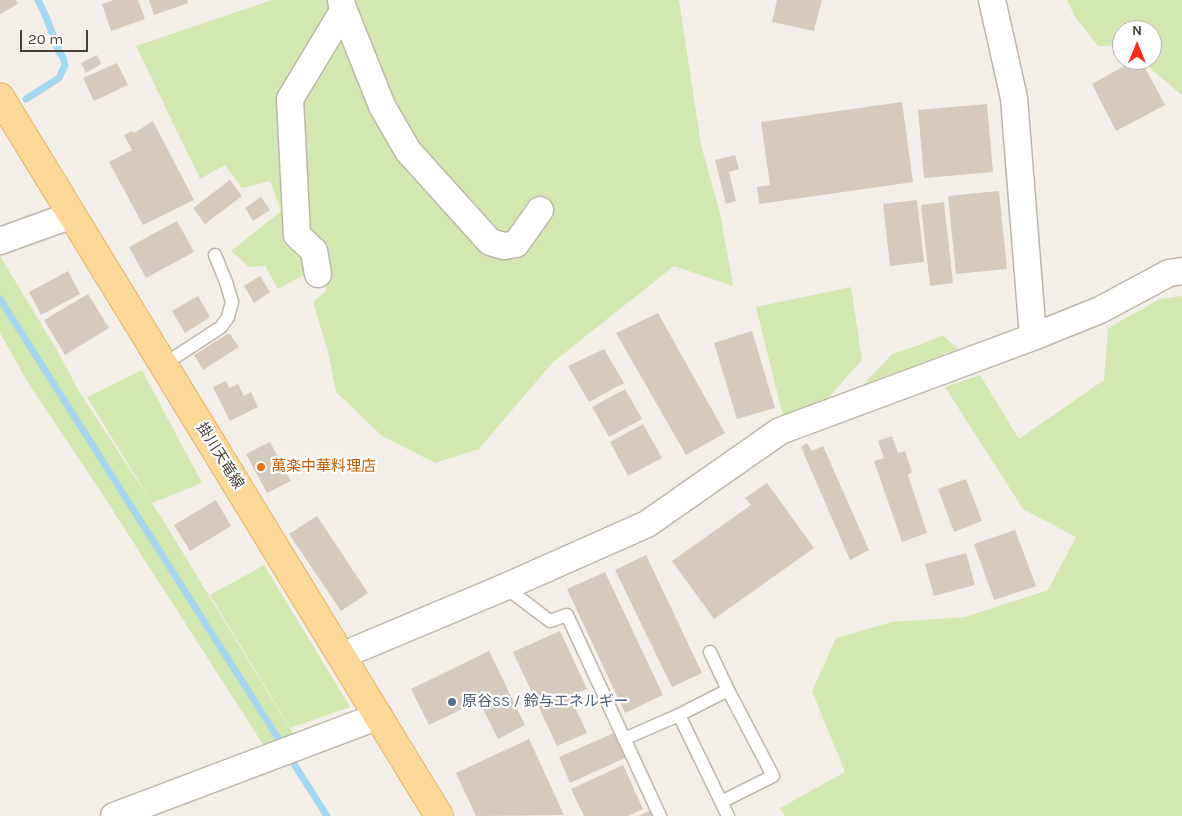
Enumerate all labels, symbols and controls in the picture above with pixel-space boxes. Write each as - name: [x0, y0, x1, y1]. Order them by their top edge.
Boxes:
- scale bar: [22, 20, 90, 52]
- north arrow: [1112, 20, 1162, 70]
- text: N: [1132, 22, 1142, 39]
- text: 20 m: [28, 30, 63, 48]
- street label: 掛川天竜線: [192, 419, 248, 493]
- place label: 萬楽中華料理店: [271, 458, 376, 476]
- marker: 萬楽中華料理店: [255, 461, 267, 473]
- place label: 原谷SS / 鈴与エネルギー: [462, 693, 629, 711]
- marker: 原谷SS / 鈴与エネルギー: [446, 696, 458, 708]

